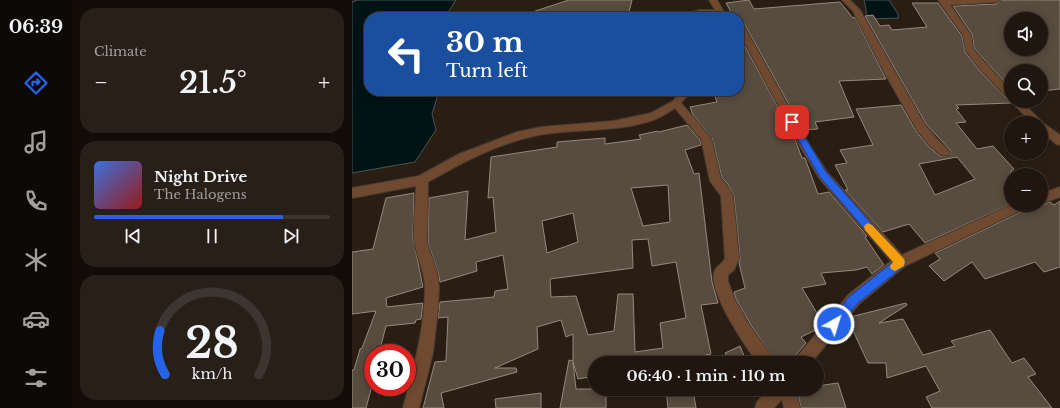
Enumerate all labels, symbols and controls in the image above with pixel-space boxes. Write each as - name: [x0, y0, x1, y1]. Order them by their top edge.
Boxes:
- map controls: [1004, 12, 1048, 212]
- button: sound: [1004, 12, 1048, 56]
- text: 06:39: [9, 16, 63, 38]
- text: 30 m: [446, 25, 523, 60]
- icon: left: [380, 28, 432, 80]
- text: Climate: [94, 43, 147, 60]
- text: Turn left: [446, 60, 528, 82]
- text: 21.5°: [179, 64, 247, 101]
- button: search: [1004, 64, 1048, 108]
- icon: directions: [22, 69, 50, 97]
- text: −: [94, 69, 108, 96]
- text: +: [318, 69, 330, 96]
- pin: [775, 105, 809, 139]
- icon: arrive: [781, 111, 803, 133]
- button: +: [1004, 116, 1048, 160]
- icon: music: [22, 128, 50, 156]
- text: Night Drive: [154, 167, 247, 186]
- button: −: [1004, 168, 1048, 212]
- text: The Halogens: [154, 186, 247, 203]
- icon: phone: [22, 187, 50, 215]
- icon: previous: [122, 225, 144, 247]
- icon: pause: [201, 225, 223, 247]
- icon: next: [280, 225, 302, 247]
- icon: climate: [22, 246, 50, 274]
- position arrow: [813, 303, 855, 345]
- icon: car: [22, 305, 50, 333]
- text: 28: [185, 318, 239, 369]
- speed limit sign: 30: [364, 344, 416, 396]
- icon: filters: [22, 364, 50, 392]
- text: km/h: [192, 365, 232, 383]
- text: 06:40 · 1 min · 110 m: [627, 366, 785, 385]

